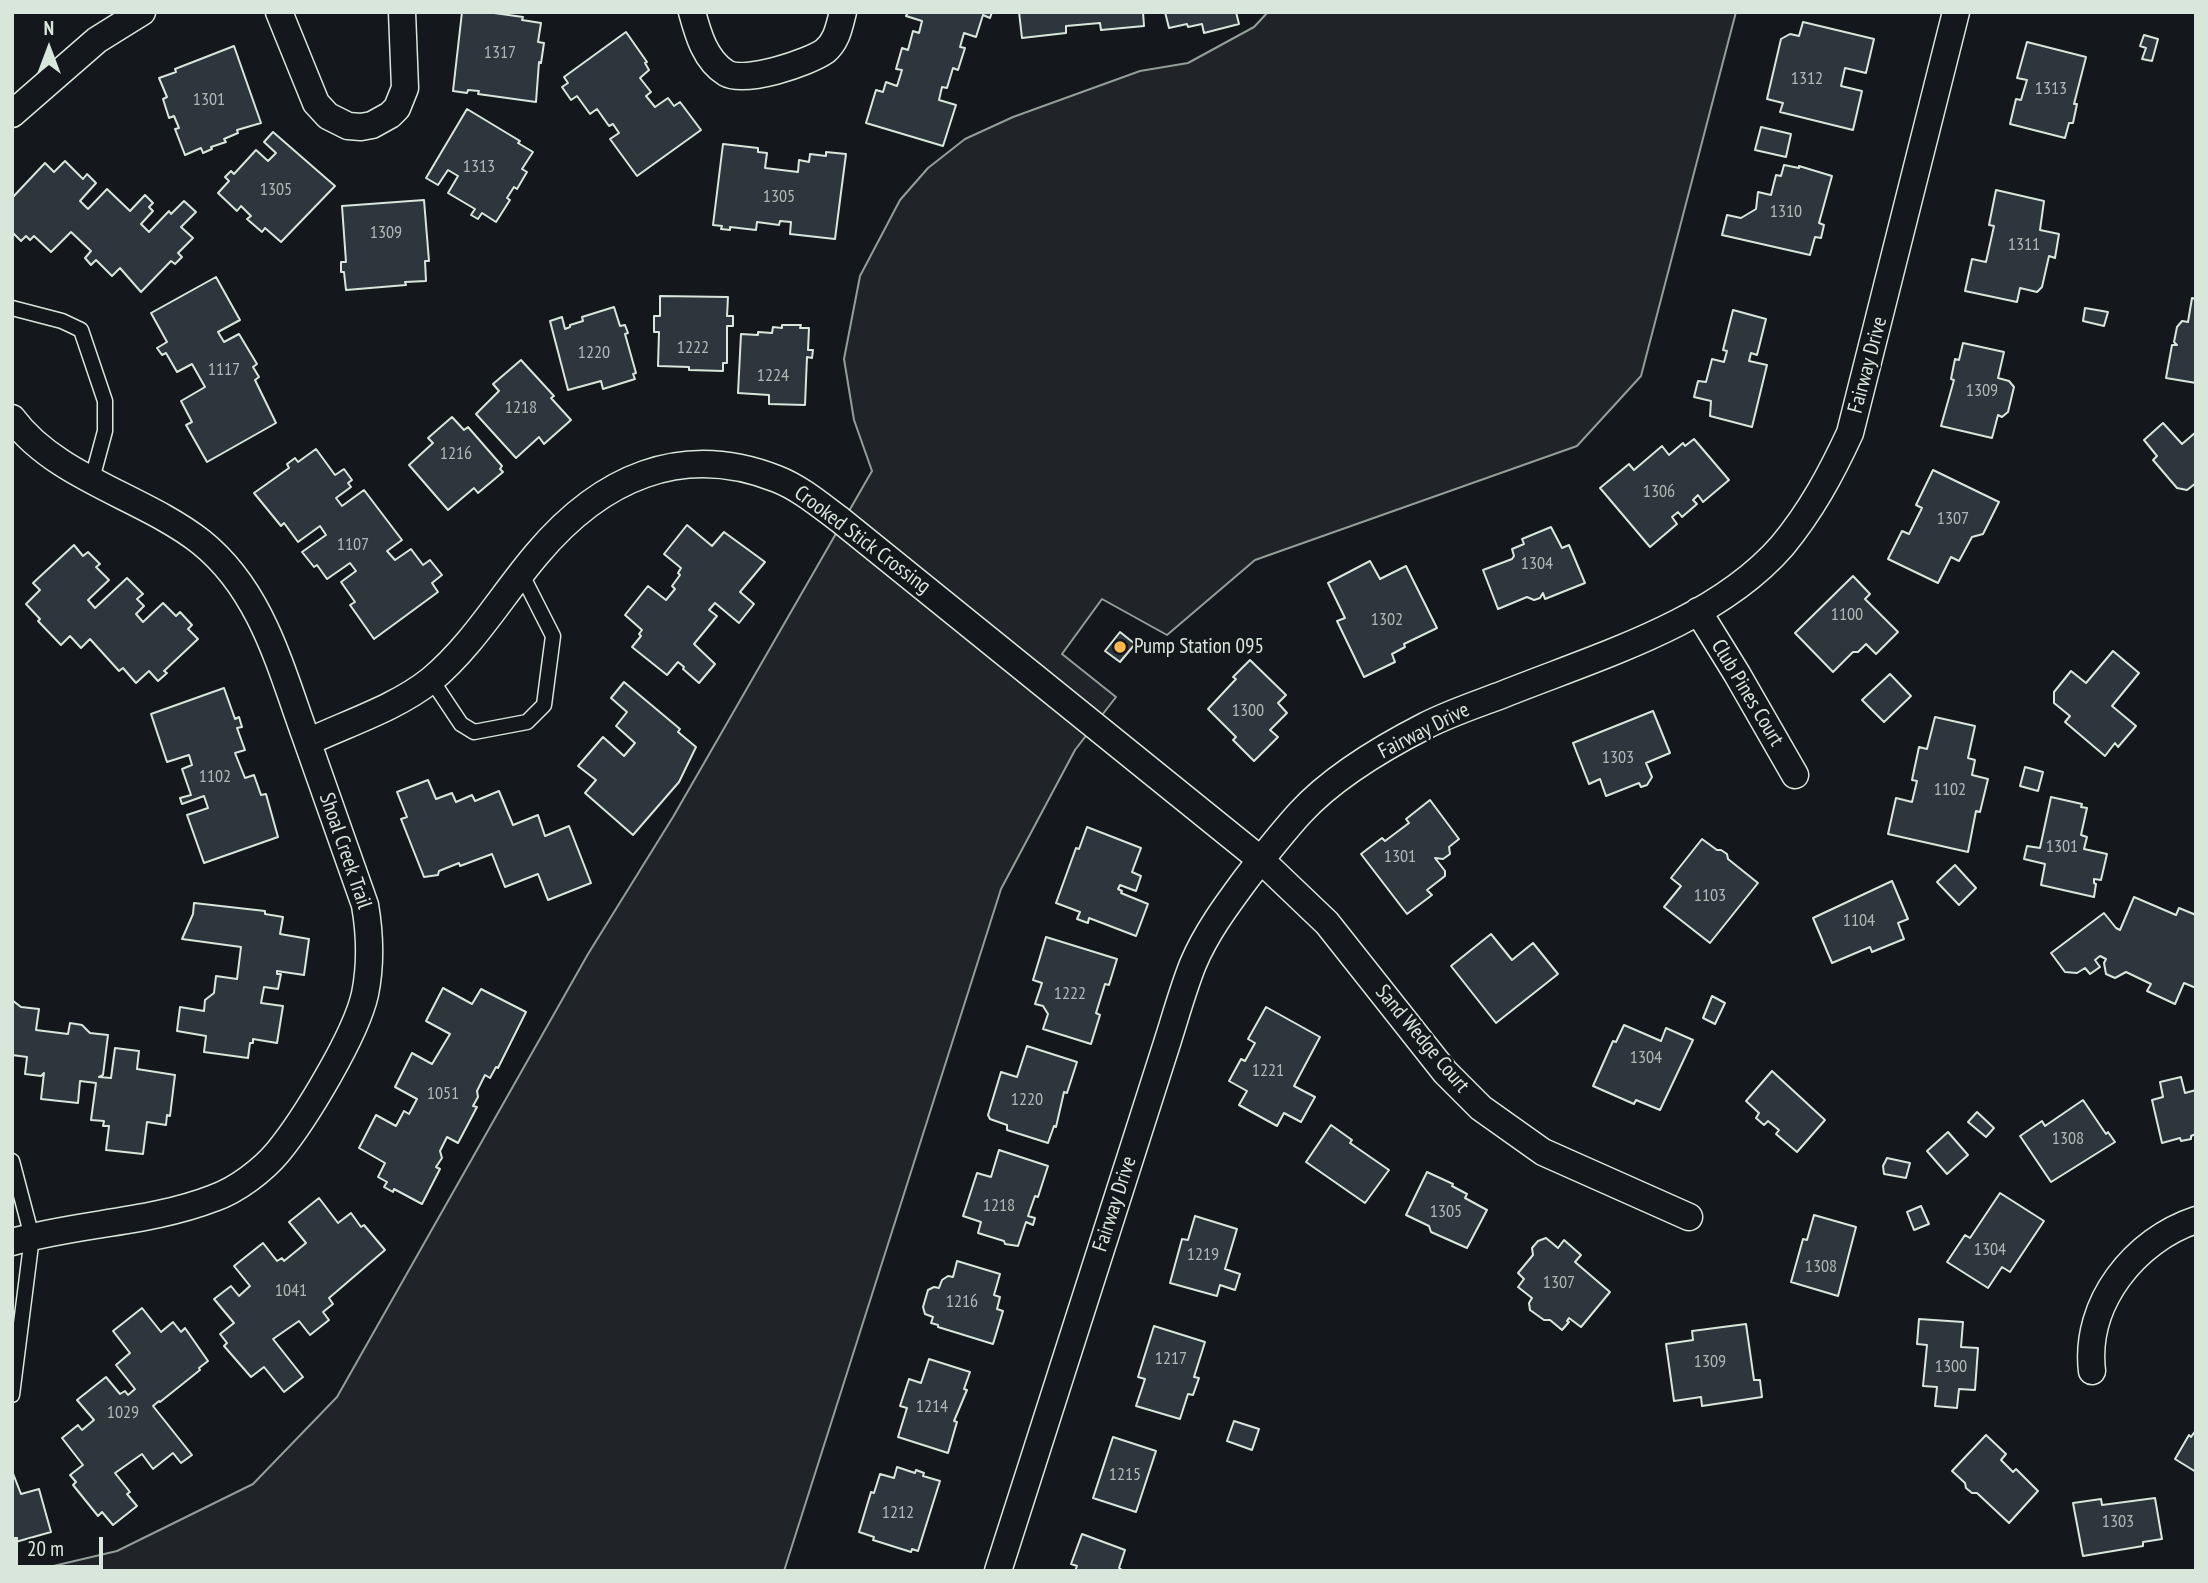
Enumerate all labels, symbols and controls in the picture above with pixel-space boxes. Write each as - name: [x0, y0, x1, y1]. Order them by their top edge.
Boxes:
- north arrow: [14, 14, 84, 84]
- text: N: [44, 16, 54, 40]
- house number: 1317: [484, 42, 516, 64]
- house number: 1312: [1791, 68, 1823, 90]
- house number: 1313: [2035, 78, 2067, 100]
- house number: 1301: [193, 89, 225, 111]
- house number: 1313: [463, 156, 495, 178]
- house number: 1305: [260, 179, 292, 201]
- house number: 1305: [763, 186, 795, 208]
- house number: 1310: [1770, 201, 1802, 223]
- house number: 1309: [370, 222, 402, 244]
- house number: 1311: [2008, 234, 2040, 256]
- street label: Fairway Drive: [1843, 314, 1893, 416]
- house number: 1222: [677, 337, 709, 359]
- house number: 1220: [578, 342, 610, 364]
- house number: 1117: [208, 359, 240, 381]
- house number: 1224: [757, 365, 789, 387]
- house number: 1309: [1966, 380, 1998, 402]
- house number: 1218: [505, 397, 537, 419]
- house number: 1216: [440, 443, 472, 465]
- street label: Crooked Stick Crossing: [789, 481, 935, 599]
- house number: 1306: [1643, 481, 1675, 503]
- house number: 1307: [1937, 508, 1969, 530]
- house number: 1107: [337, 534, 369, 556]
- house number: 1304: [1521, 553, 1553, 575]
- house number: 1100: [1831, 604, 1863, 626]
- house number: 1302: [1371, 609, 1403, 631]
- place label: Pump Station 095: [1134, 634, 1264, 660]
- street label: Club Pines Court: [1705, 635, 1789, 751]
- marker: Pump Station 095: [1112, 639, 1128, 655]
- street label: Fairway Drive: [1374, 697, 1474, 765]
- house number: 1300: [1232, 700, 1264, 722]
- house number: 1303: [1602, 747, 1634, 769]
- house number: 1102: [199, 766, 231, 788]
- house number: 1102: [1934, 779, 1966, 801]
- street label: Shoal Creek Trail: [313, 790, 377, 912]
- house number: 1301: [2046, 836, 2078, 858]
- house number: 1301: [1384, 846, 1416, 868]
- house number: 1103: [1694, 885, 1726, 907]
- house number: 1104: [1843, 910, 1875, 932]
- street label: Sand Wedge Court: [1370, 980, 1474, 1098]
- house number: 1222: [1054, 983, 1086, 1005]
- house number: 1304: [1630, 1047, 1662, 1069]
- house number: 1221: [1252, 1060, 1284, 1082]
- house number: 1051: [427, 1083, 459, 1105]
- house number: 1220: [1011, 1089, 1043, 1111]
- house number: 1308: [2052, 1128, 2084, 1150]
- street label: Fairway Drive: [1088, 1153, 1142, 1255]
- house number: 1218: [983, 1195, 1015, 1217]
- house number: 1305: [1430, 1201, 1462, 1223]
- house number: 1304: [1974, 1239, 2006, 1261]
- house number: 1219: [1187, 1244, 1219, 1266]
- house number: 1308: [1805, 1256, 1837, 1278]
- house number: 1307: [1543, 1272, 1575, 1294]
- house number: 1041: [275, 1280, 307, 1302]
- house number: 1216: [946, 1291, 978, 1313]
- house number: 1217: [1155, 1348, 1187, 1370]
- house number: 1309: [1694, 1351, 1726, 1373]
- house number: 1300: [1935, 1356, 1967, 1378]
- house number: 1214: [916, 1396, 948, 1418]
- house number: 1029: [107, 1402, 139, 1424]
- house number: 1215: [1109, 1464, 1141, 1486]
- house number: 1212: [882, 1502, 914, 1524]
- house number: 1303: [2102, 1511, 2134, 1533]
- scale bar: [18, 1524, 107, 1568]
- text: 20 m: [27, 1535, 64, 1562]

